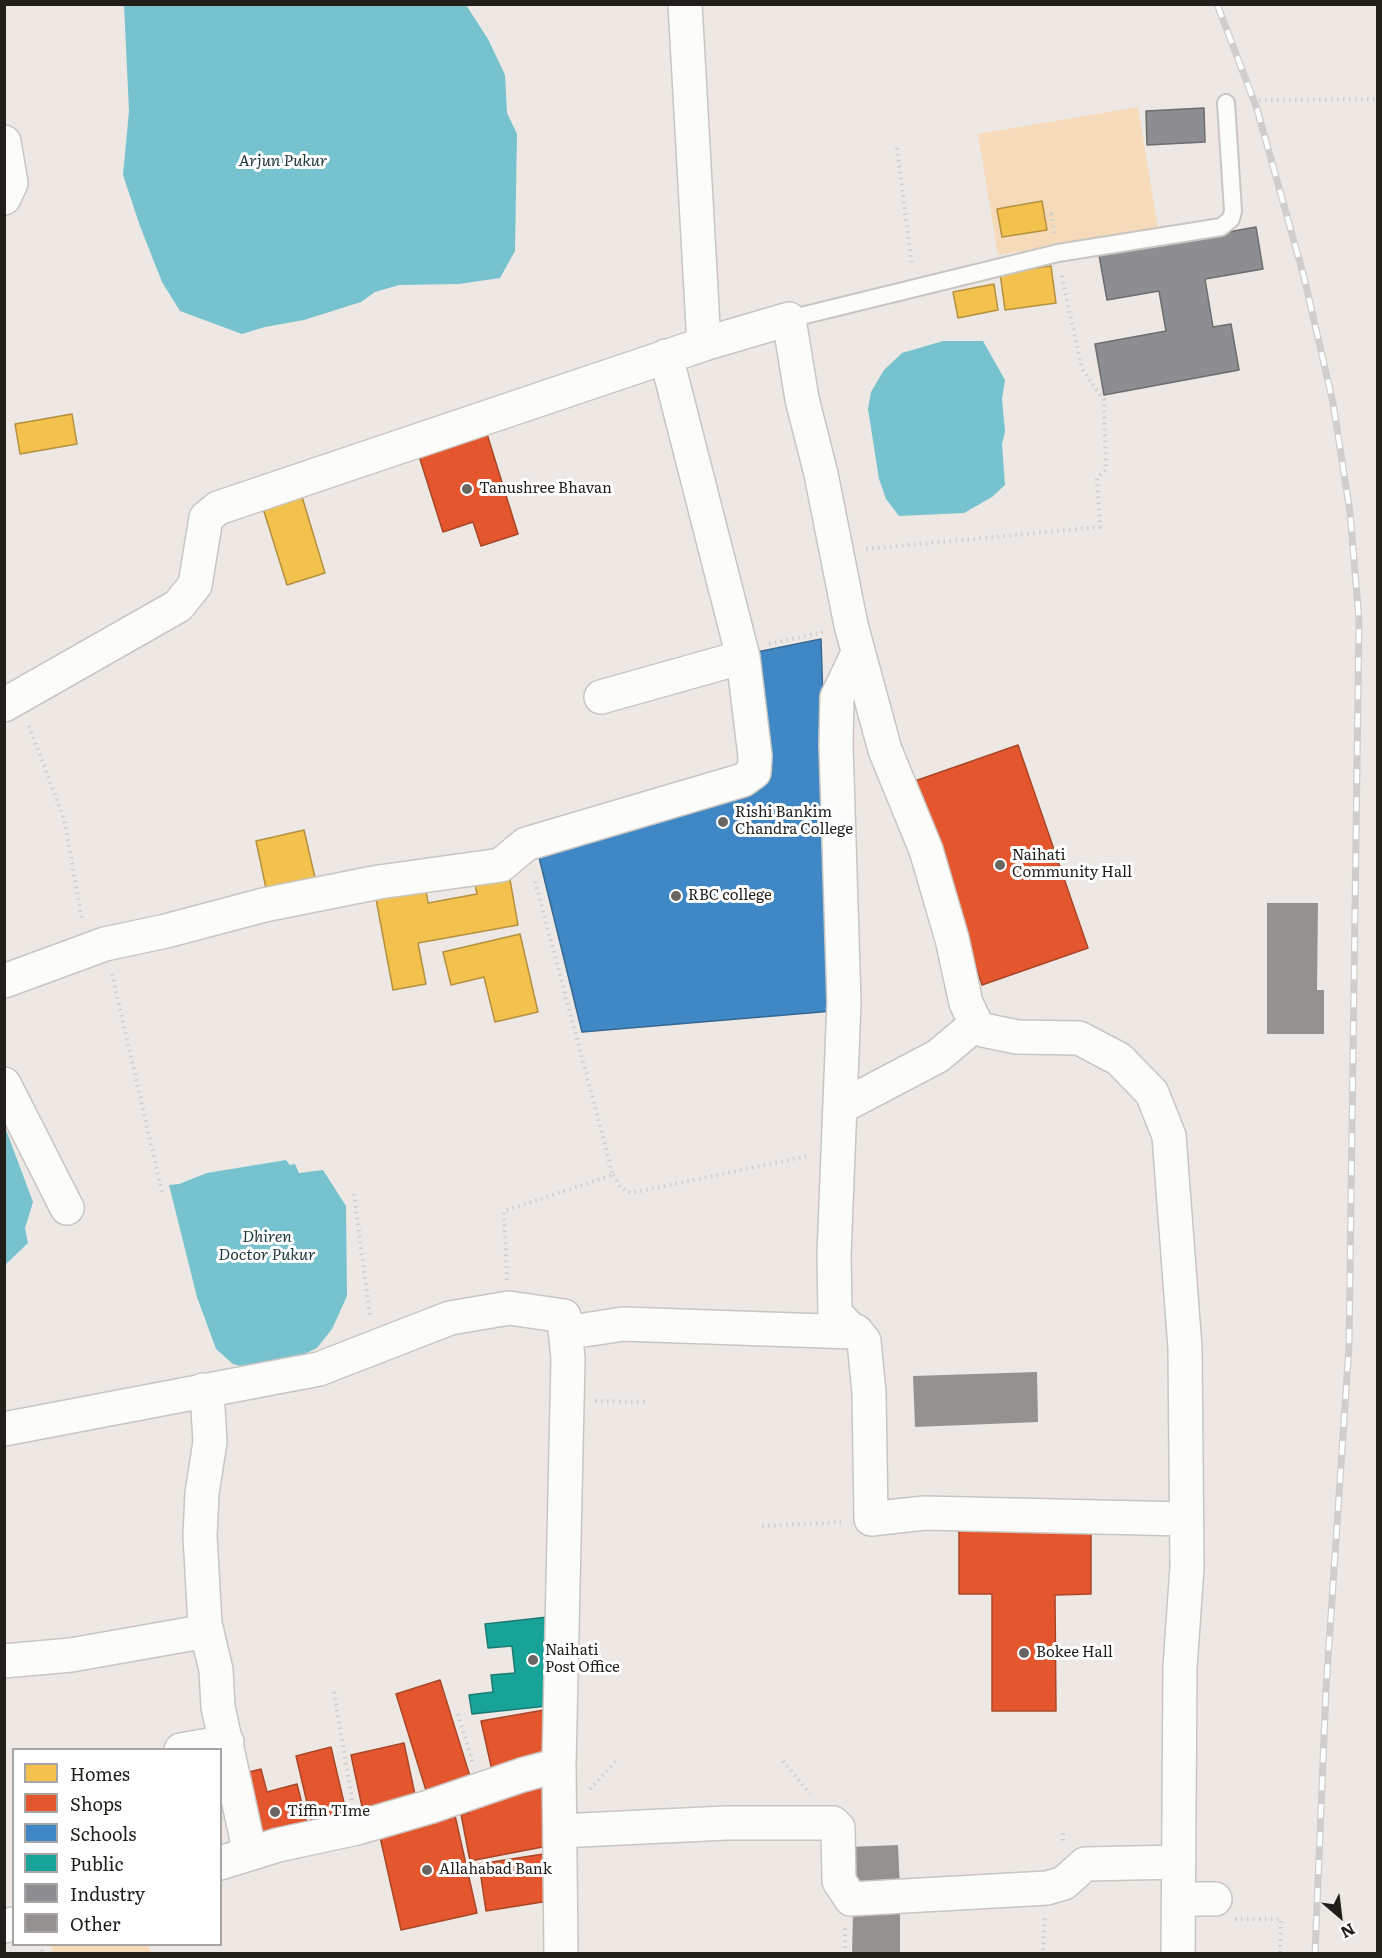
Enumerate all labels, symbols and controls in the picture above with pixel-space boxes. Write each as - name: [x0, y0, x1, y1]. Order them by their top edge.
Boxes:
- water label: Arjun Pukur: [238, 151, 328, 171]
- place label: Tanushree Bhavan: [479, 480, 612, 498]
- marker: Tanushree Bhavan: [460, 482, 474, 496]
- place label: Rishi Bankim Chandra College: [735, 804, 853, 839]
- marker: Rishi Bankim Chandra College: [716, 815, 730, 829]
- place label: Naihati Community Hall: [1012, 847, 1132, 882]
- marker: Naihati Community Hall: [993, 858, 1007, 872]
- place label: RBC college: [688, 887, 772, 905]
- marker: RBC college: [669, 889, 683, 903]
- water label: Dhiren Doctor Pukur: [218, 1227, 316, 1265]
- place label: Naihati Post Office: [545, 1642, 620, 1677]
- place label: Bokee Hall: [1036, 1644, 1113, 1662]
- marker: Bokee Hall: [1017, 1646, 1031, 1660]
- marker: Naihati Post Office: [526, 1653, 540, 1667]
- legend: [12, 1748, 222, 1946]
- text: Homes: [70, 1760, 130, 1787]
- text: Shops: [70, 1790, 122, 1817]
- place label: Tiffin TIme: [287, 1803, 370, 1821]
- marker: Tiffin TIme: [268, 1805, 282, 1819]
- text: Schools: [70, 1820, 136, 1847]
- text: Public: [70, 1850, 124, 1877]
- place label: Allahabad Bank: [439, 1861, 552, 1879]
- marker: Allahabad Bank: [420, 1863, 434, 1877]
- text: Industry: [70, 1880, 145, 1907]
- north arrow: [1310, 1886, 1370, 1946]
- text: Other: [70, 1910, 120, 1937]
- text: N: [1337, 1918, 1360, 1946]

